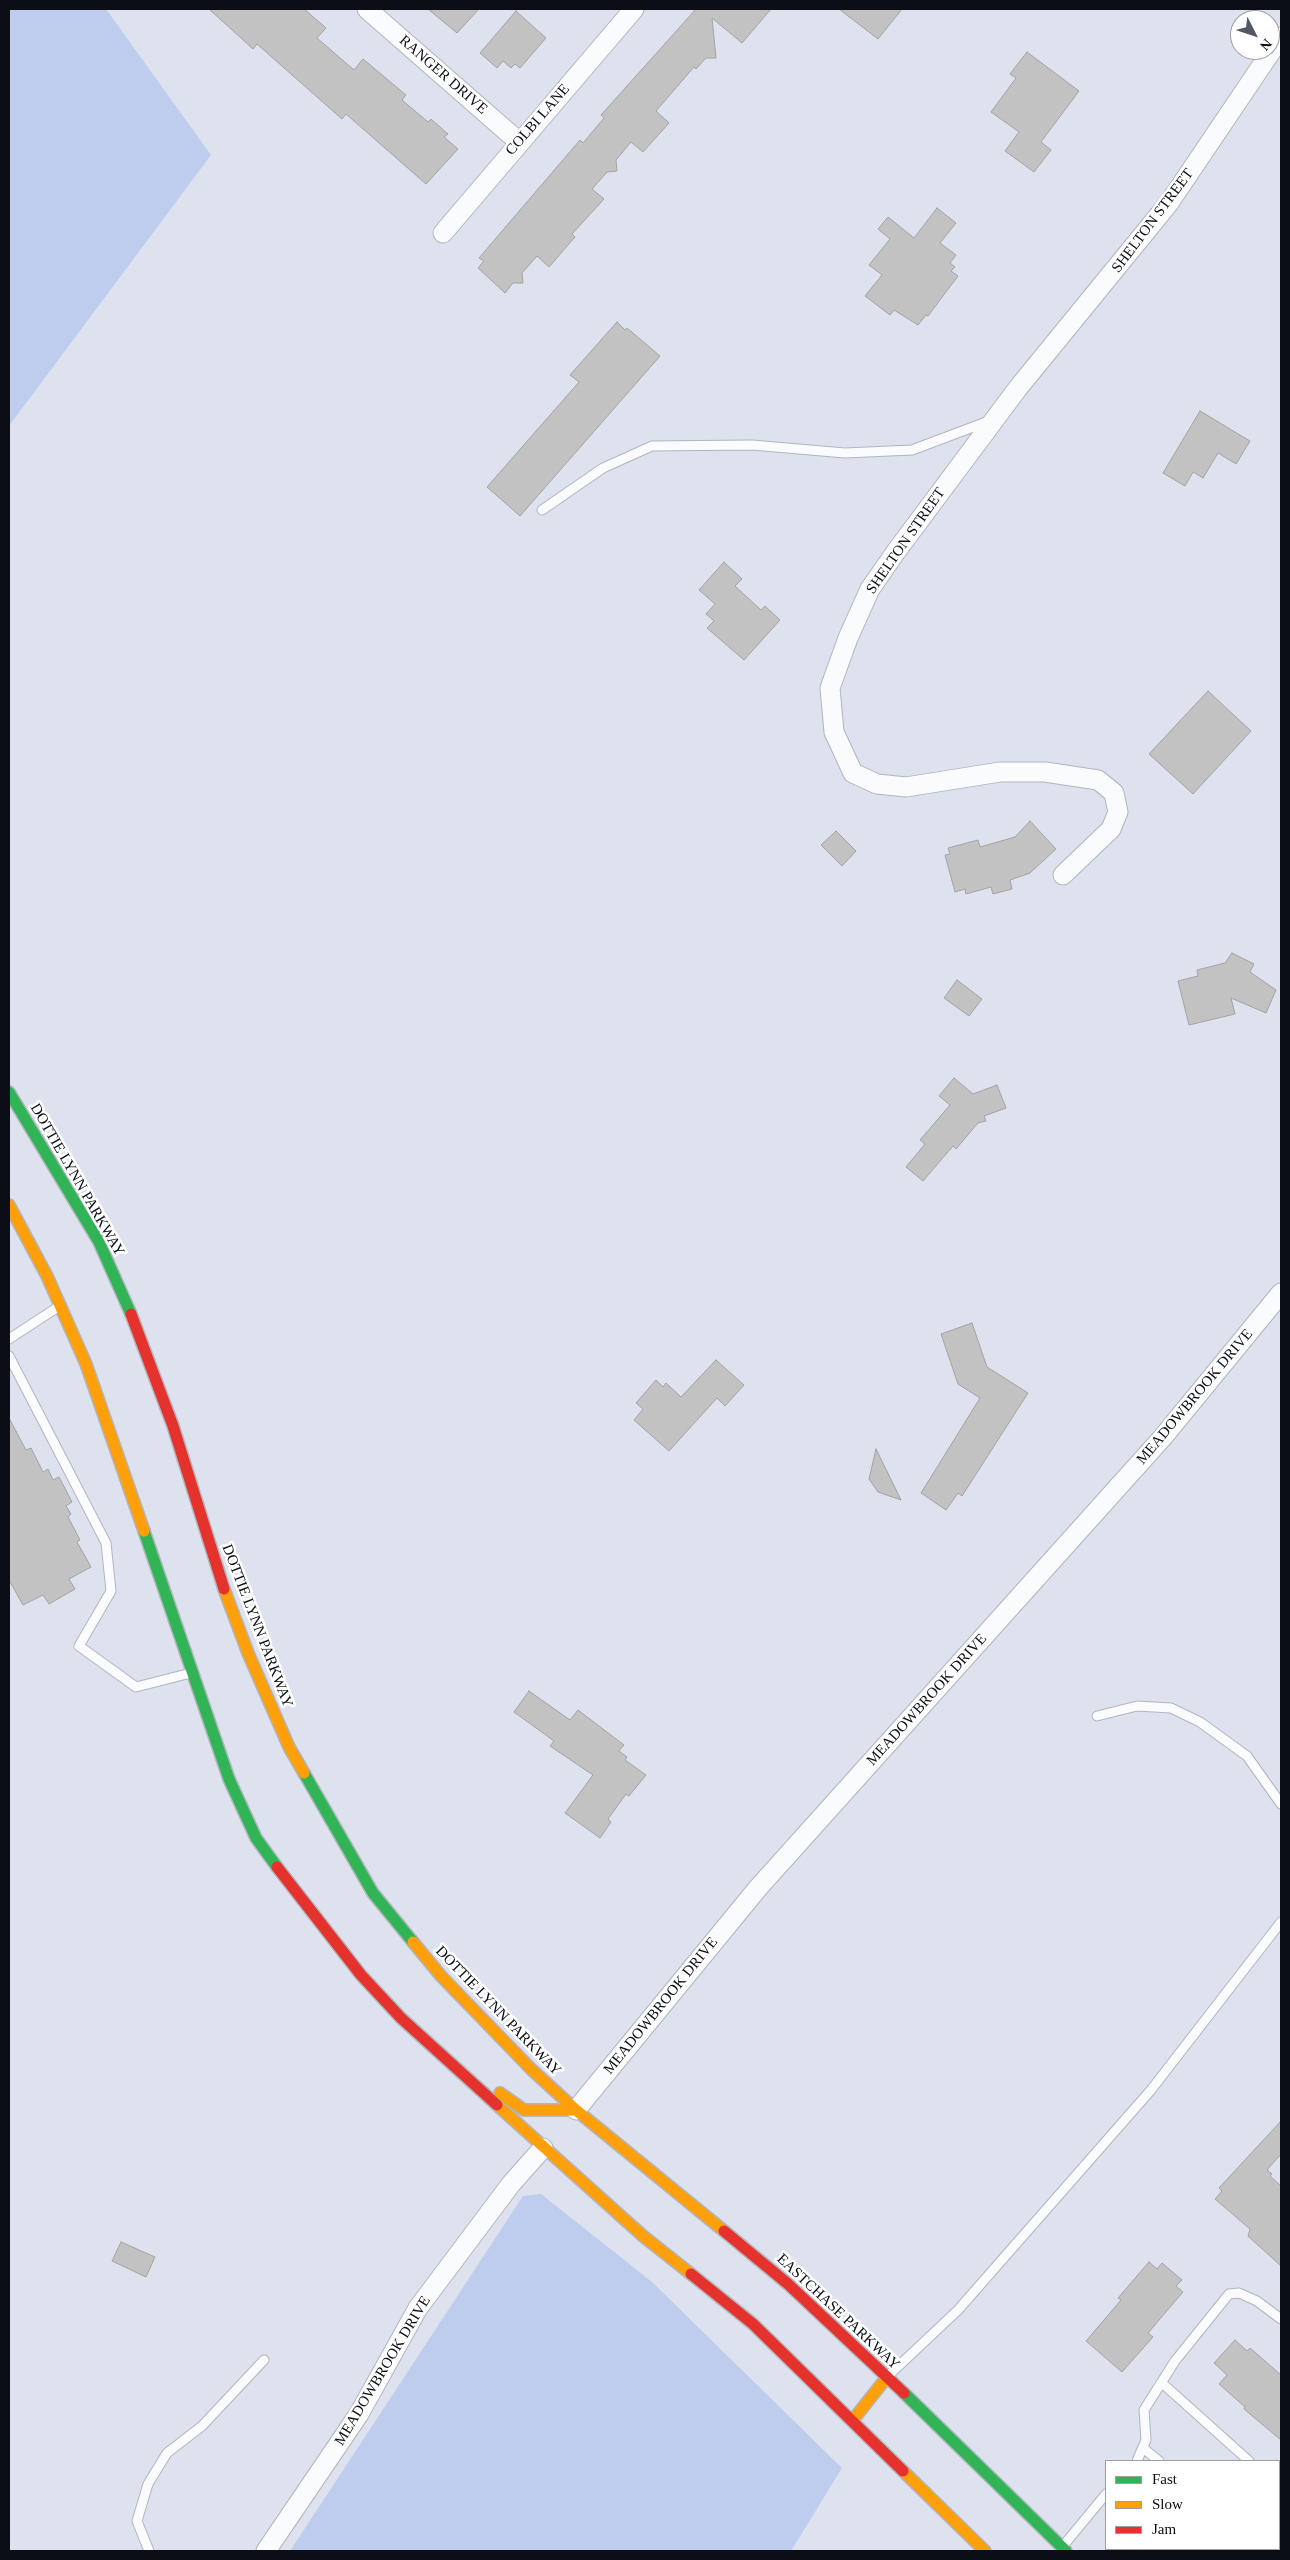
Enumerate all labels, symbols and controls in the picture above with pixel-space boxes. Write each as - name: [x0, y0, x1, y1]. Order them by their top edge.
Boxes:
- north arrow: [1230, 10, 1280, 60]
- street label: RANGER DRIVE: [395, 32, 491, 118]
- text: N: [1257, 36, 1275, 53]
- street label: COLBI LANE: [502, 81, 574, 159]
- street label: SHELTON STREET: [1108, 165, 1198, 277]
- street label: SHELTON STREET: [863, 484, 949, 598]
- street label: DOTTIE LYNN PARKWAY: [26, 1100, 128, 1260]
- street label: MEADOWBROOK DRIVE: [1133, 1326, 1257, 1468]
- street label: DOTTIE LYNN PARKWAY: [218, 1542, 296, 1710]
- street label: MEADOWBROOK DRIVE: [863, 1630, 991, 1770]
- street label: MEADOWBROOK DRIVE: [600, 1934, 722, 2078]
- street label: DOTTIE LYNN PARKWAY: [431, 1942, 565, 2080]
- street label: EASTCHASE PARKWAY: [773, 2250, 903, 2374]
- street label: MEADOWBROOK DRIVE: [331, 2293, 435, 2449]
- legend: [1105, 2460, 1280, 2550]
- text: Fast: [1152, 2471, 1177, 2487]
- text: Slow: [1152, 2496, 1183, 2512]
- text: Jam: [1152, 2521, 1176, 2537]

